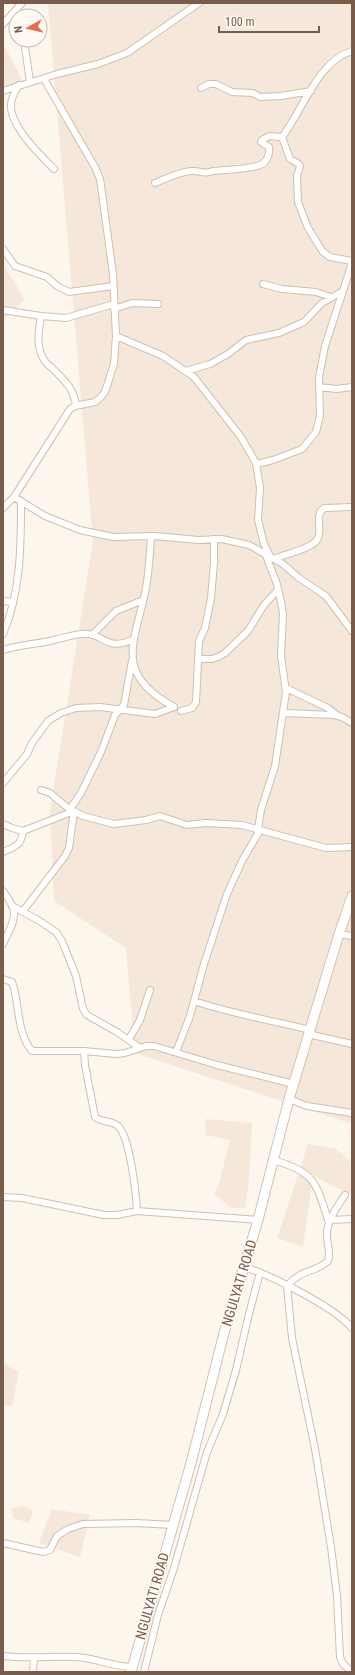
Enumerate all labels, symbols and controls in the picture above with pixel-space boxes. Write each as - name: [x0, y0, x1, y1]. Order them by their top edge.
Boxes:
- north arrow: [8, 8, 48, 48]
- scale bar: [219, 8, 319, 34]
- text: 100 m: [225, 15, 255, 29]
- text: N: [12, 25, 25, 34]
- street label: NGULYATI ROAD: [218, 1238, 260, 1328]
- street label: NGULYATI ROAD: [132, 1551, 172, 1641]

